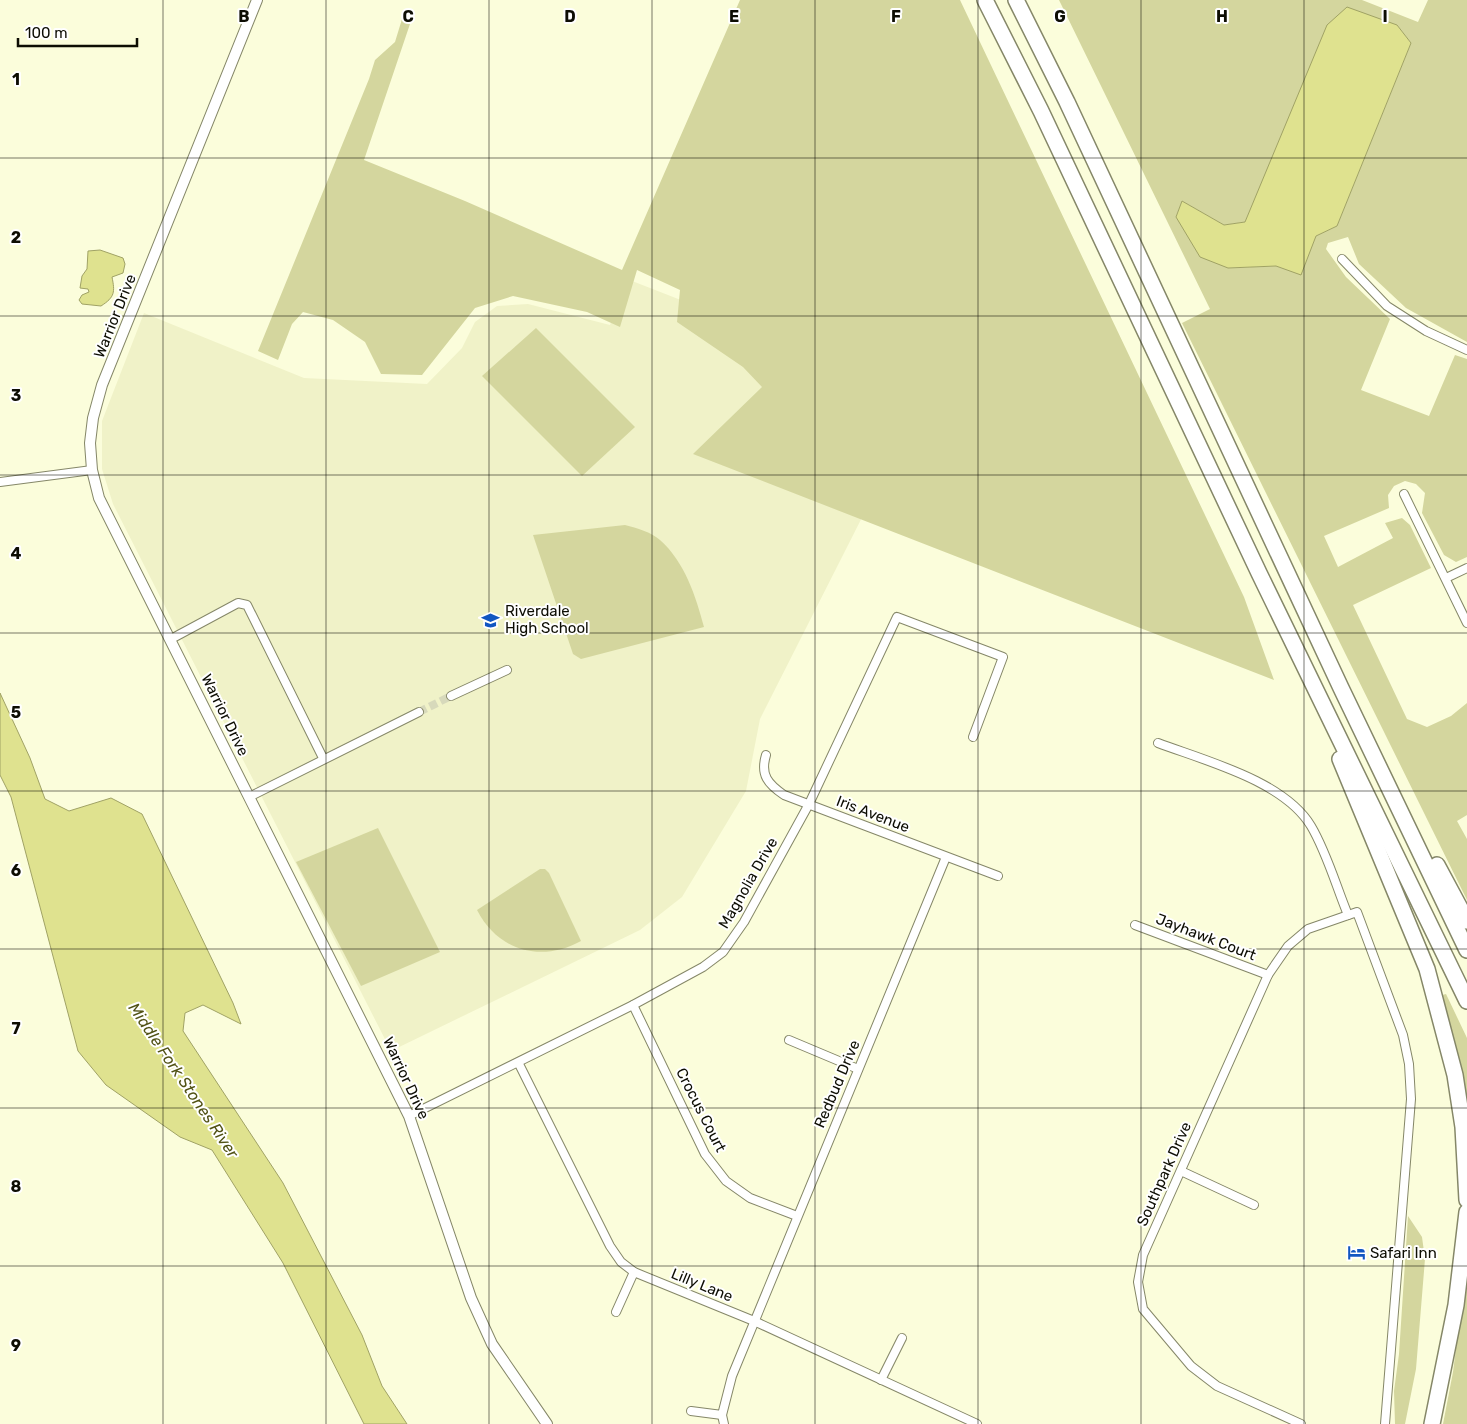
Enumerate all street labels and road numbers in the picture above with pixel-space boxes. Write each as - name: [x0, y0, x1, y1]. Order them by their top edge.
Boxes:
- street label: Warrior Drive: [90, 271, 140, 361]
- street label: Warrior Drive: [197, 671, 253, 759]
- street label: Iris Avenue: [834, 792, 912, 836]
- street label: Magnolia Drive: [715, 834, 781, 932]
- street label: Jayhawk Court: [1153, 910, 1259, 964]
- street label: Warrior Drive: [379, 1034, 433, 1122]
- street label: Redbud Drive: [810, 1037, 864, 1131]
- street label: Crocus Court: [672, 1065, 730, 1155]
- street label: Southpark Drive: [1133, 1119, 1195, 1229]
- street label: Lilly Lane: [668, 1264, 736, 1306]

